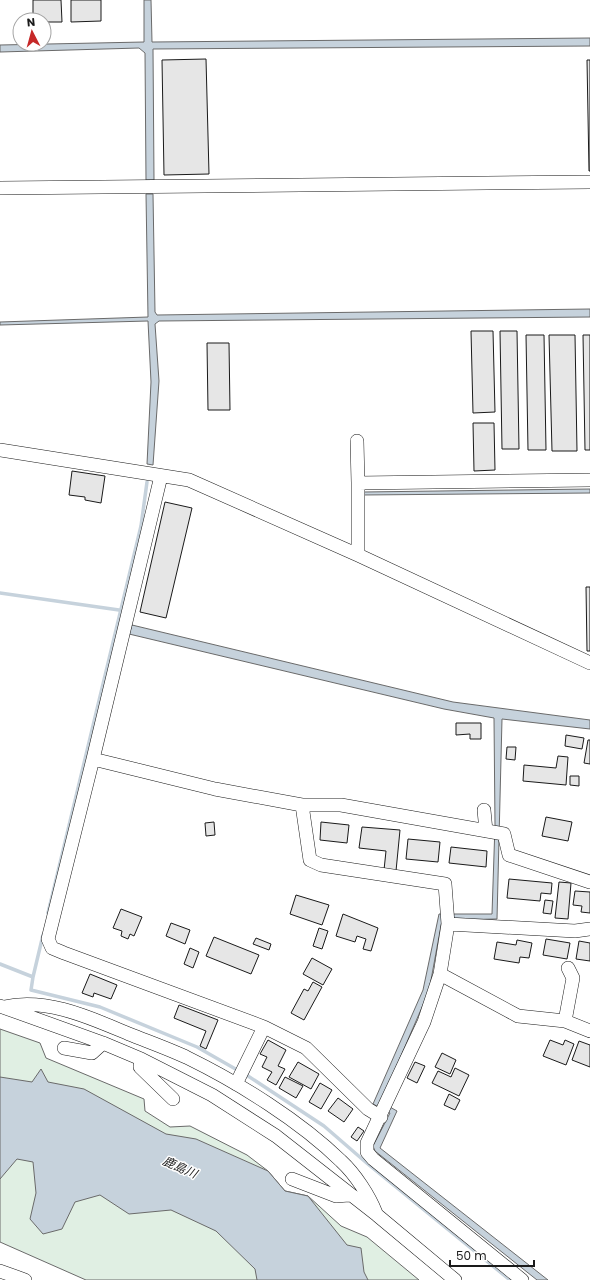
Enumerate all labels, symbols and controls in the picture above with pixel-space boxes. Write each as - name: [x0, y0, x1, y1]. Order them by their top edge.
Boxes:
- north arrow: [12, 12, 52, 52]
- text: N: [26, 14, 36, 30]
- water label: 鹿島川: [160, 1152, 202, 1183]
- scale bar: [450, 1242, 534, 1268]
- text: 50 m: [456, 1247, 487, 1264]

